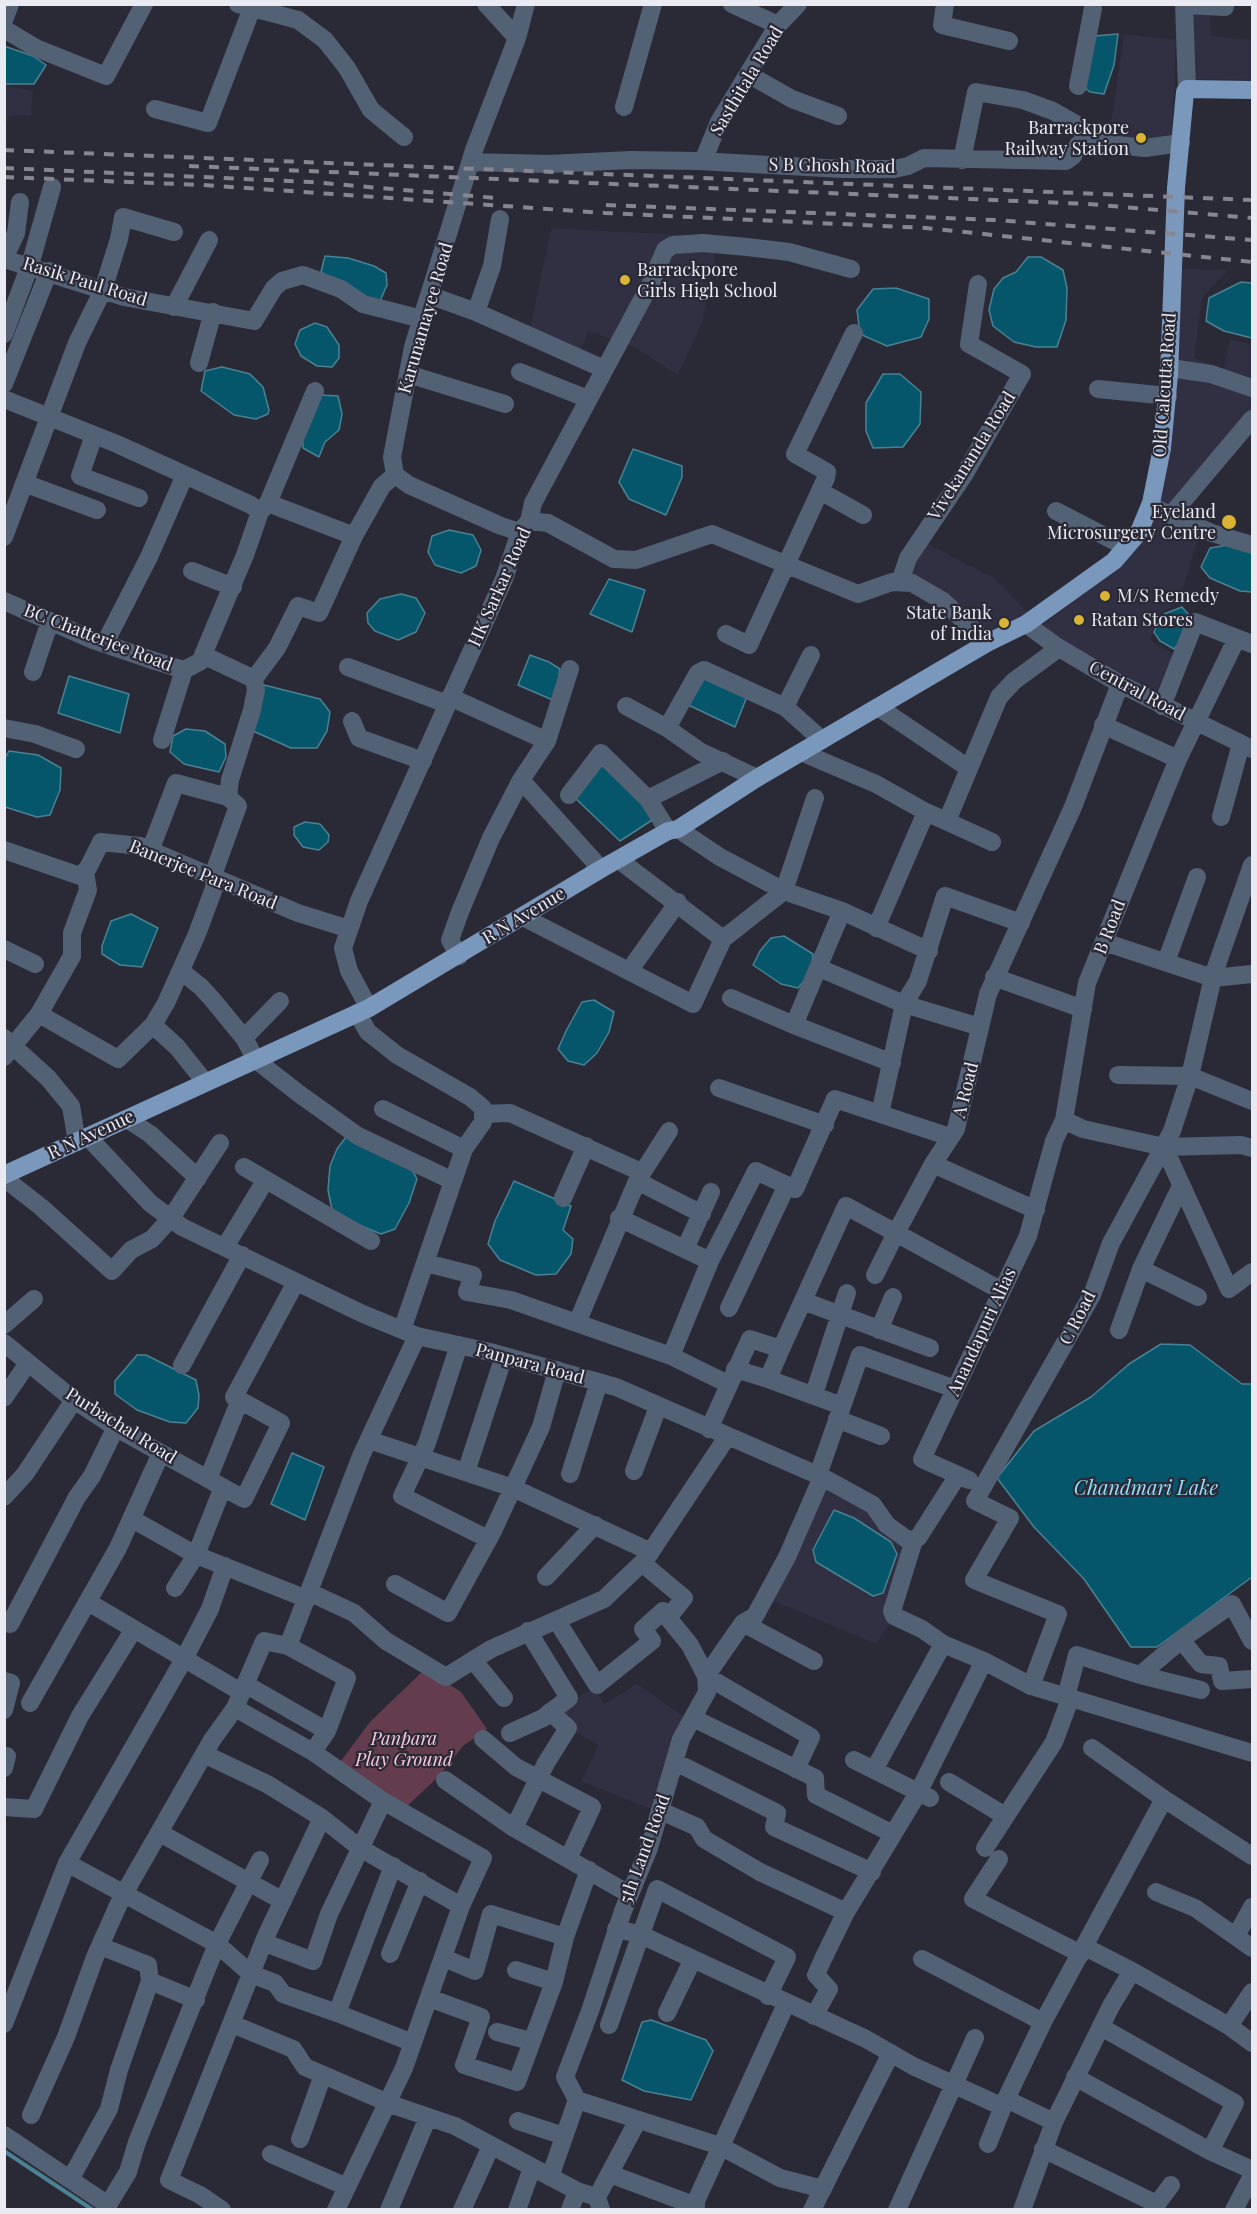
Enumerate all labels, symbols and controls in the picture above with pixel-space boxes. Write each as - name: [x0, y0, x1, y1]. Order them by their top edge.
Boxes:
- street label: Sasthitala Road: [706, 22, 788, 140]
- place label: Barrackpore Railway Station: [1004, 117, 1129, 160]
- marker: Barrackpore Railway Station: [1134, 131, 1148, 145]
- street label: S B Ghosh Road: [768, 154, 896, 178]
- street label: Karunamayee Road: [394, 240, 458, 396]
- street label: Rasik Paul Road: [20, 253, 150, 311]
- place label: Barrackpore Girls High School: [637, 259, 777, 302]
- marker: Barrackpore Girls High School: [618, 273, 632, 287]
- street label: Old Calcutta Road: [1149, 312, 1181, 458]
- street label: Vivekananda Road: [924, 388, 1020, 524]
- place label: Eyeland Microsurgery Centre: [1047, 501, 1216, 544]
- marker: Eyeland Microsurgery Centre: [1220, 513, 1238, 531]
- street label: HK Sarkar Road: [464, 524, 536, 650]
- place label: M/S Remedy: [1117, 585, 1219, 607]
- marker: M/S Remedy: [1098, 589, 1112, 603]
- street label: BC Chatterjee Road: [21, 600, 175, 676]
- place label: State Bank of India: [906, 602, 992, 644]
- place label: Ratan Stores: [1091, 609, 1193, 631]
- marker: Ratan Stores: [1072, 613, 1086, 627]
- marker: State Bank of India: [997, 616, 1011, 630]
- street label: Central Road: [1085, 657, 1189, 725]
- street label: Banerjee Para Road: [126, 836, 280, 914]
- street label: R N Avenue: [479, 883, 569, 949]
- street label: B Road: [1090, 897, 1130, 957]
- street label: A Road: [949, 1060, 983, 1120]
- street label: R N Avenue: [44, 1106, 138, 1164]
- street label: Anandapuri Alias: [943, 1265, 1021, 1399]
- street label: C Road: [1055, 1287, 1101, 1349]
- street label: Panpara Road: [473, 1339, 587, 1389]
- street label: Purbachal Road: [62, 1383, 180, 1469]
- water label: Chandmari Lake: [1074, 1477, 1218, 1501]
- park label: Panpara Play Ground: [355, 1728, 453, 1770]
- street label: 5th Land Road: [615, 1791, 675, 1907]

